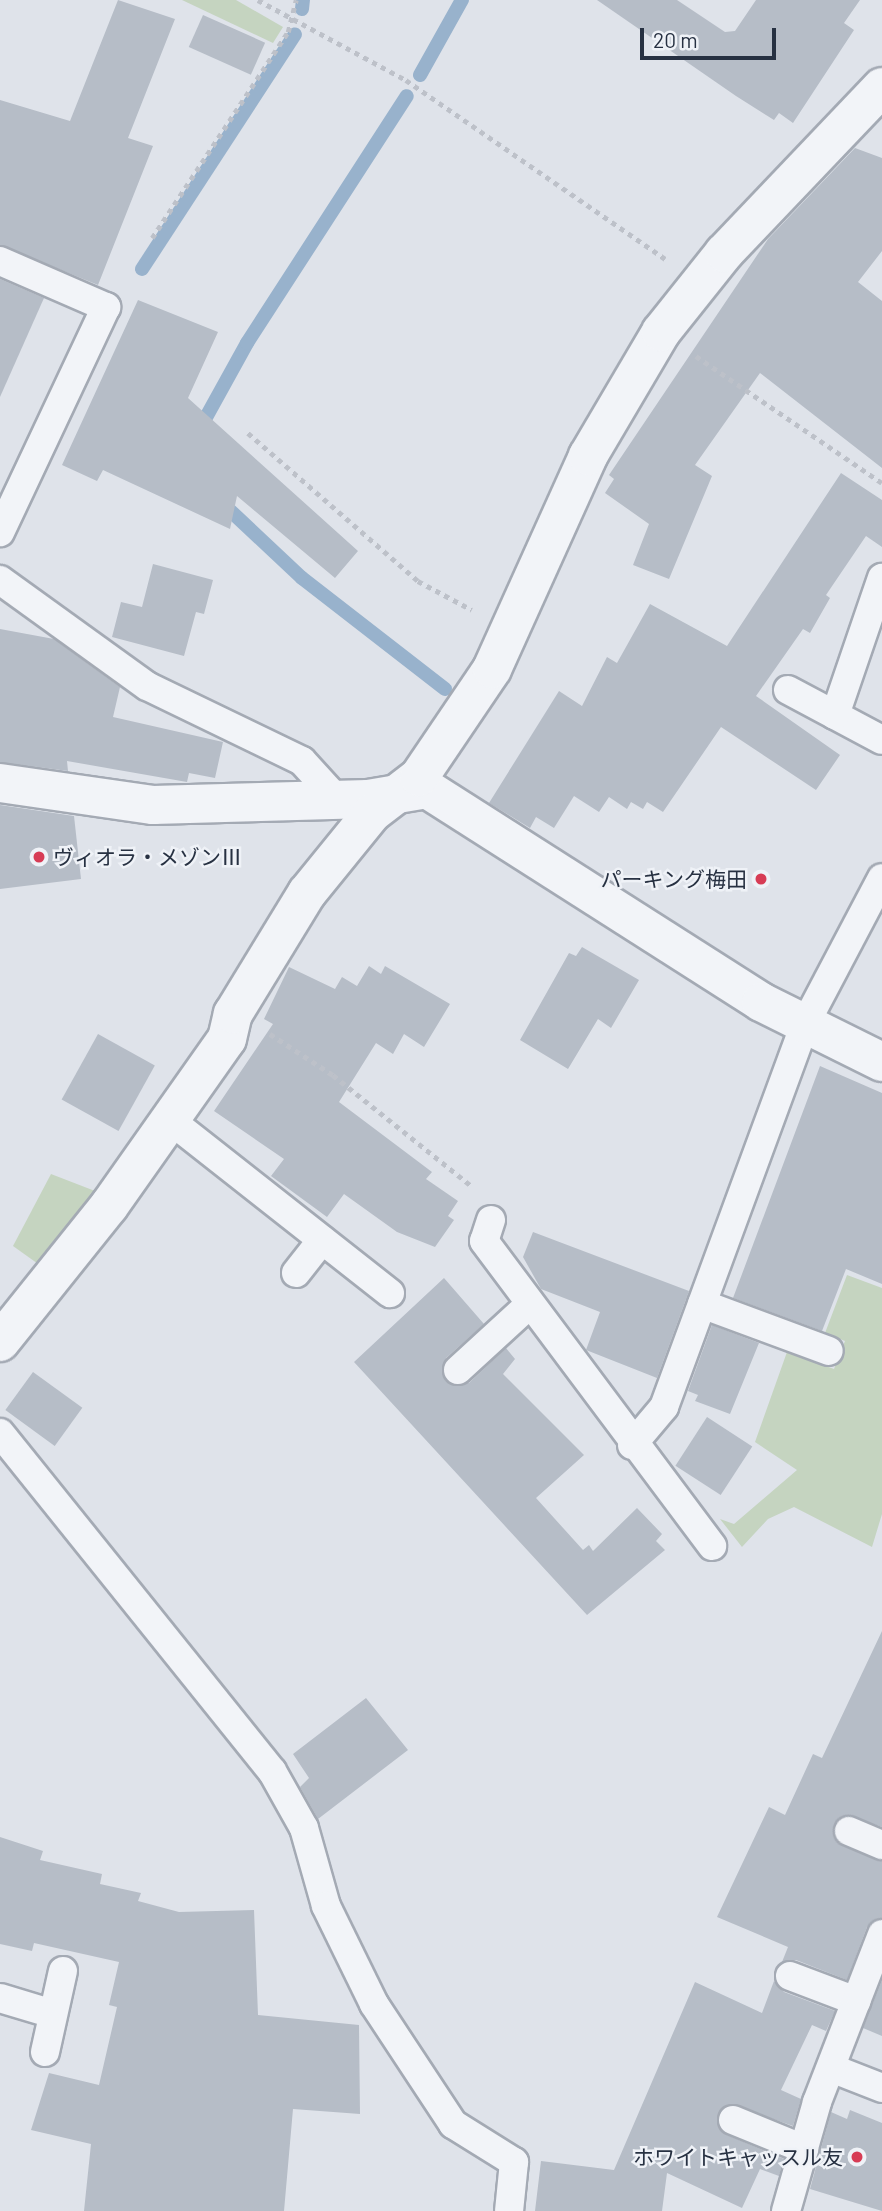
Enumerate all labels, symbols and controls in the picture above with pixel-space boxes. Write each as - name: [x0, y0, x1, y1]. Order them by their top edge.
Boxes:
- scale bar: [644, 14, 780, 58]
- text: 20 m: [653, 27, 698, 52]
- place label: ヴィオラ・メゾンⅢ: [53, 844, 242, 870]
- marker: ヴィオラ・メゾンⅢ: [31, 849, 47, 865]
- place label: パーキング梅田: [600, 866, 747, 892]
- marker: パーキング梅田: [753, 871, 769, 887]
- place label: ホワイトキャッスル友: [633, 2144, 843, 2170]
- marker: ホワイトキャッスル友: [849, 2149, 865, 2165]

